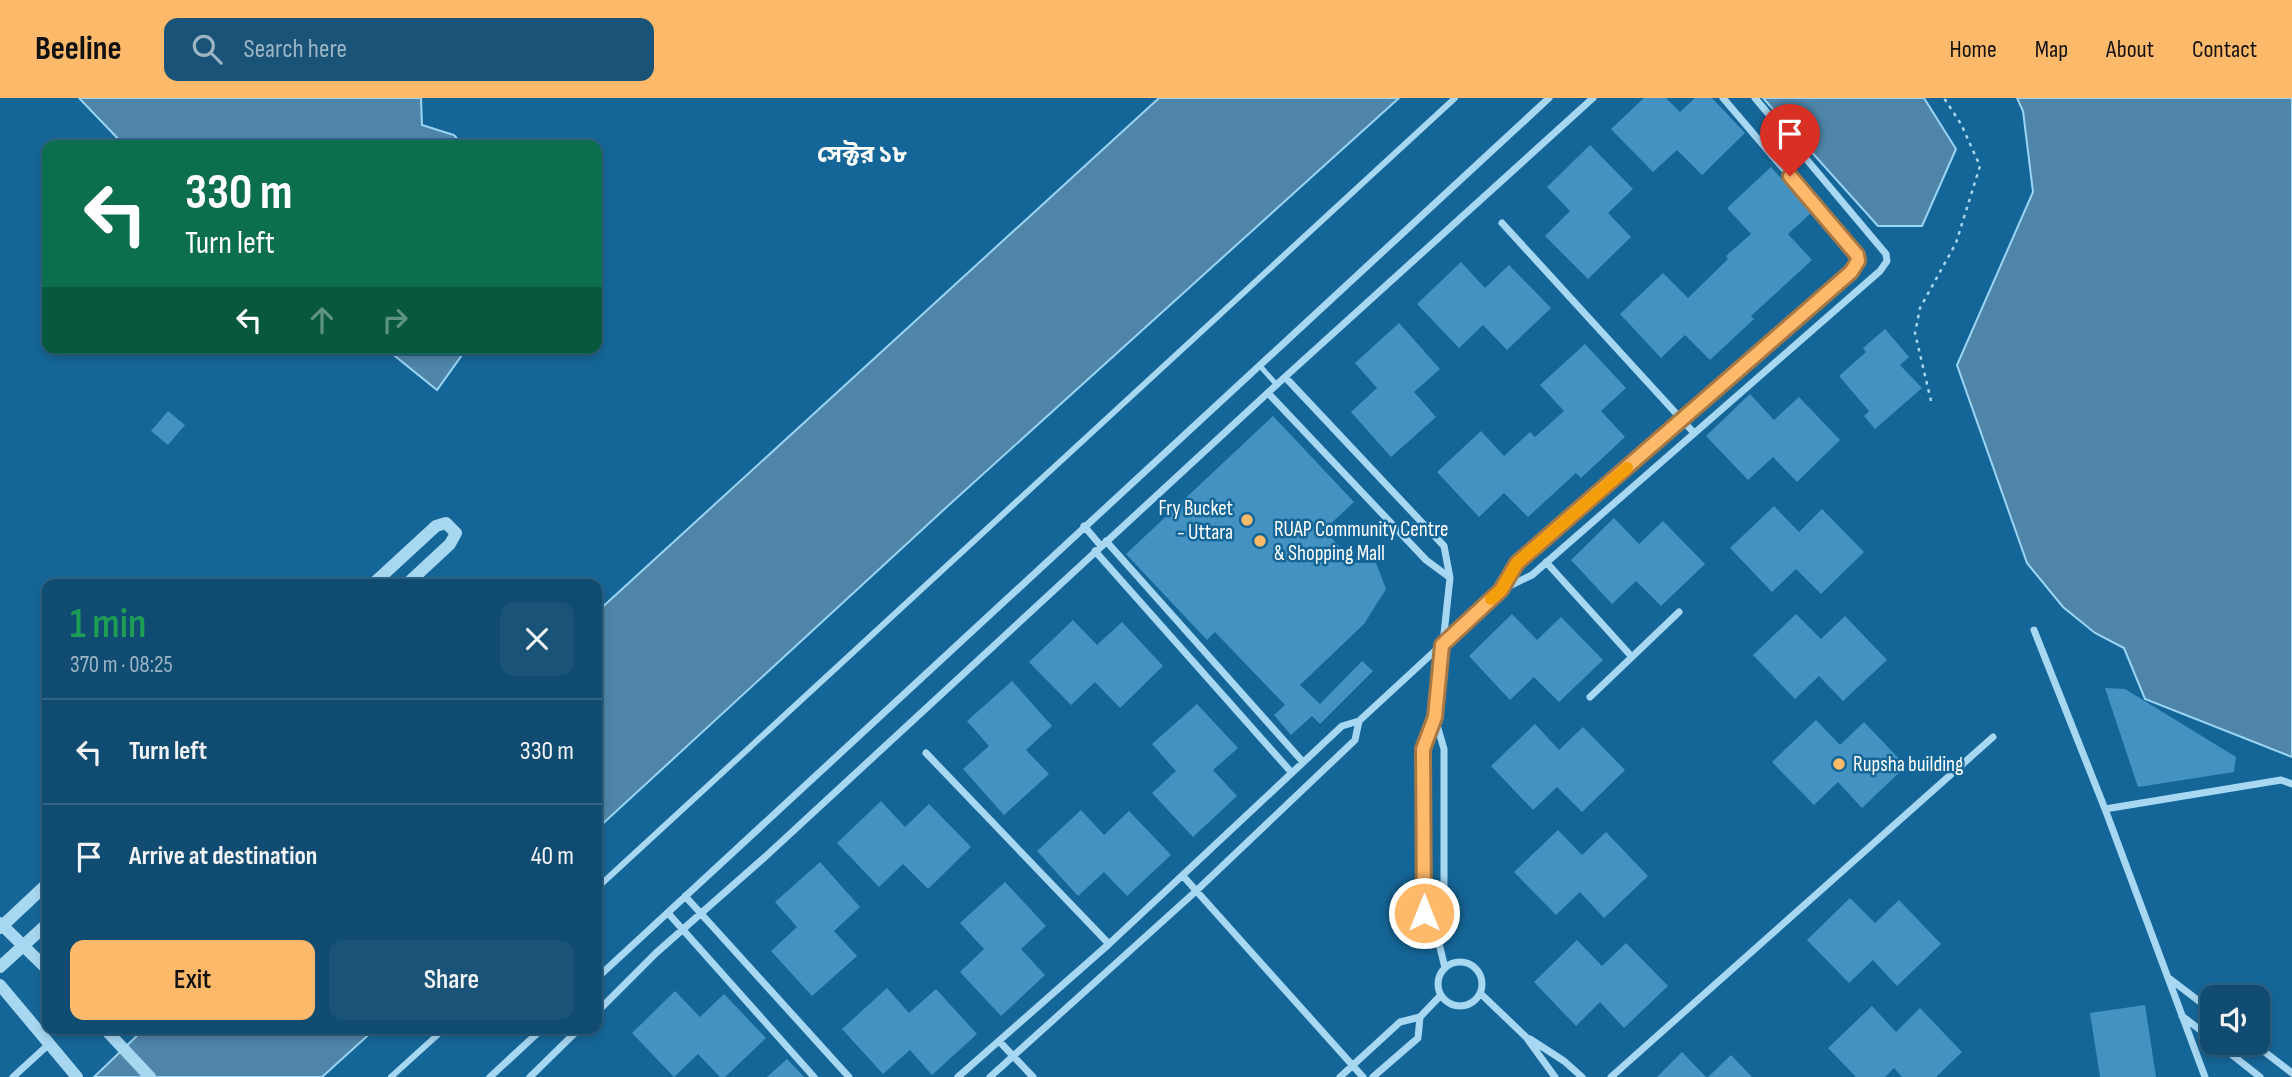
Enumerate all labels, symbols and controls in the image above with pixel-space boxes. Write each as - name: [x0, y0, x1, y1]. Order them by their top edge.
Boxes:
- search box: [164, 18, 654, 81]
- text: Beeline: [35, 29, 122, 69]
- icon: search: [188, 30, 226, 68]
- text: Search here: [244, 34, 347, 65]
- text: Home: [1949, 35, 1997, 64]
- text: Map: [2035, 35, 2068, 64]
- text: About: [2106, 35, 2154, 64]
- text: Contact: [2192, 35, 2257, 64]
- pin: [1760, 104, 1820, 176]
- icon: arrive: [1771, 115, 1809, 153]
- district label: সেক্টর ১৮: [817, 140, 907, 169]
- text: 330 m: [185, 164, 292, 223]
- icon: left: [70, 168, 161, 259]
- text: Turn left: [185, 224, 275, 263]
- icon: left: [230, 301, 268, 339]
- icon: ahead: [303, 301, 341, 339]
- icon: right: [376, 301, 414, 339]
- place label: Fry Bucket - Uttara: [1158, 496, 1233, 545]
- marker: Fry Bucket - Uttara: [1239, 512, 1255, 528]
- place label: RUAP Community Centre & Shopping Mall: [1274, 517, 1448, 566]
- marker: RUAP Community Centre & Shopping Mall: [1252, 533, 1268, 549]
- text: 1 min: [70, 599, 146, 650]
- button: close: [500, 602, 574, 676]
- text: 370 m · 08:25: [70, 651, 173, 679]
- icon: left: [70, 733, 108, 771]
- text: Turn left: [129, 736, 207, 767]
- text: 330 m: [520, 736, 574, 767]
- place label: Rupsha building: [1853, 752, 1963, 777]
- marker: Rupsha building: [1831, 756, 1847, 772]
- icon: arrive: [70, 838, 108, 876]
- text: Arrive at destination: [129, 841, 317, 872]
- text: 40 m: [531, 841, 574, 872]
- position arrow: [1387, 876, 1461, 950]
- button: Exit: [70, 940, 315, 1020]
- button: Share: [329, 940, 574, 1020]
- map controls: [2200, 985, 2270, 1055]
- button: sound: [2200, 985, 2270, 1055]

